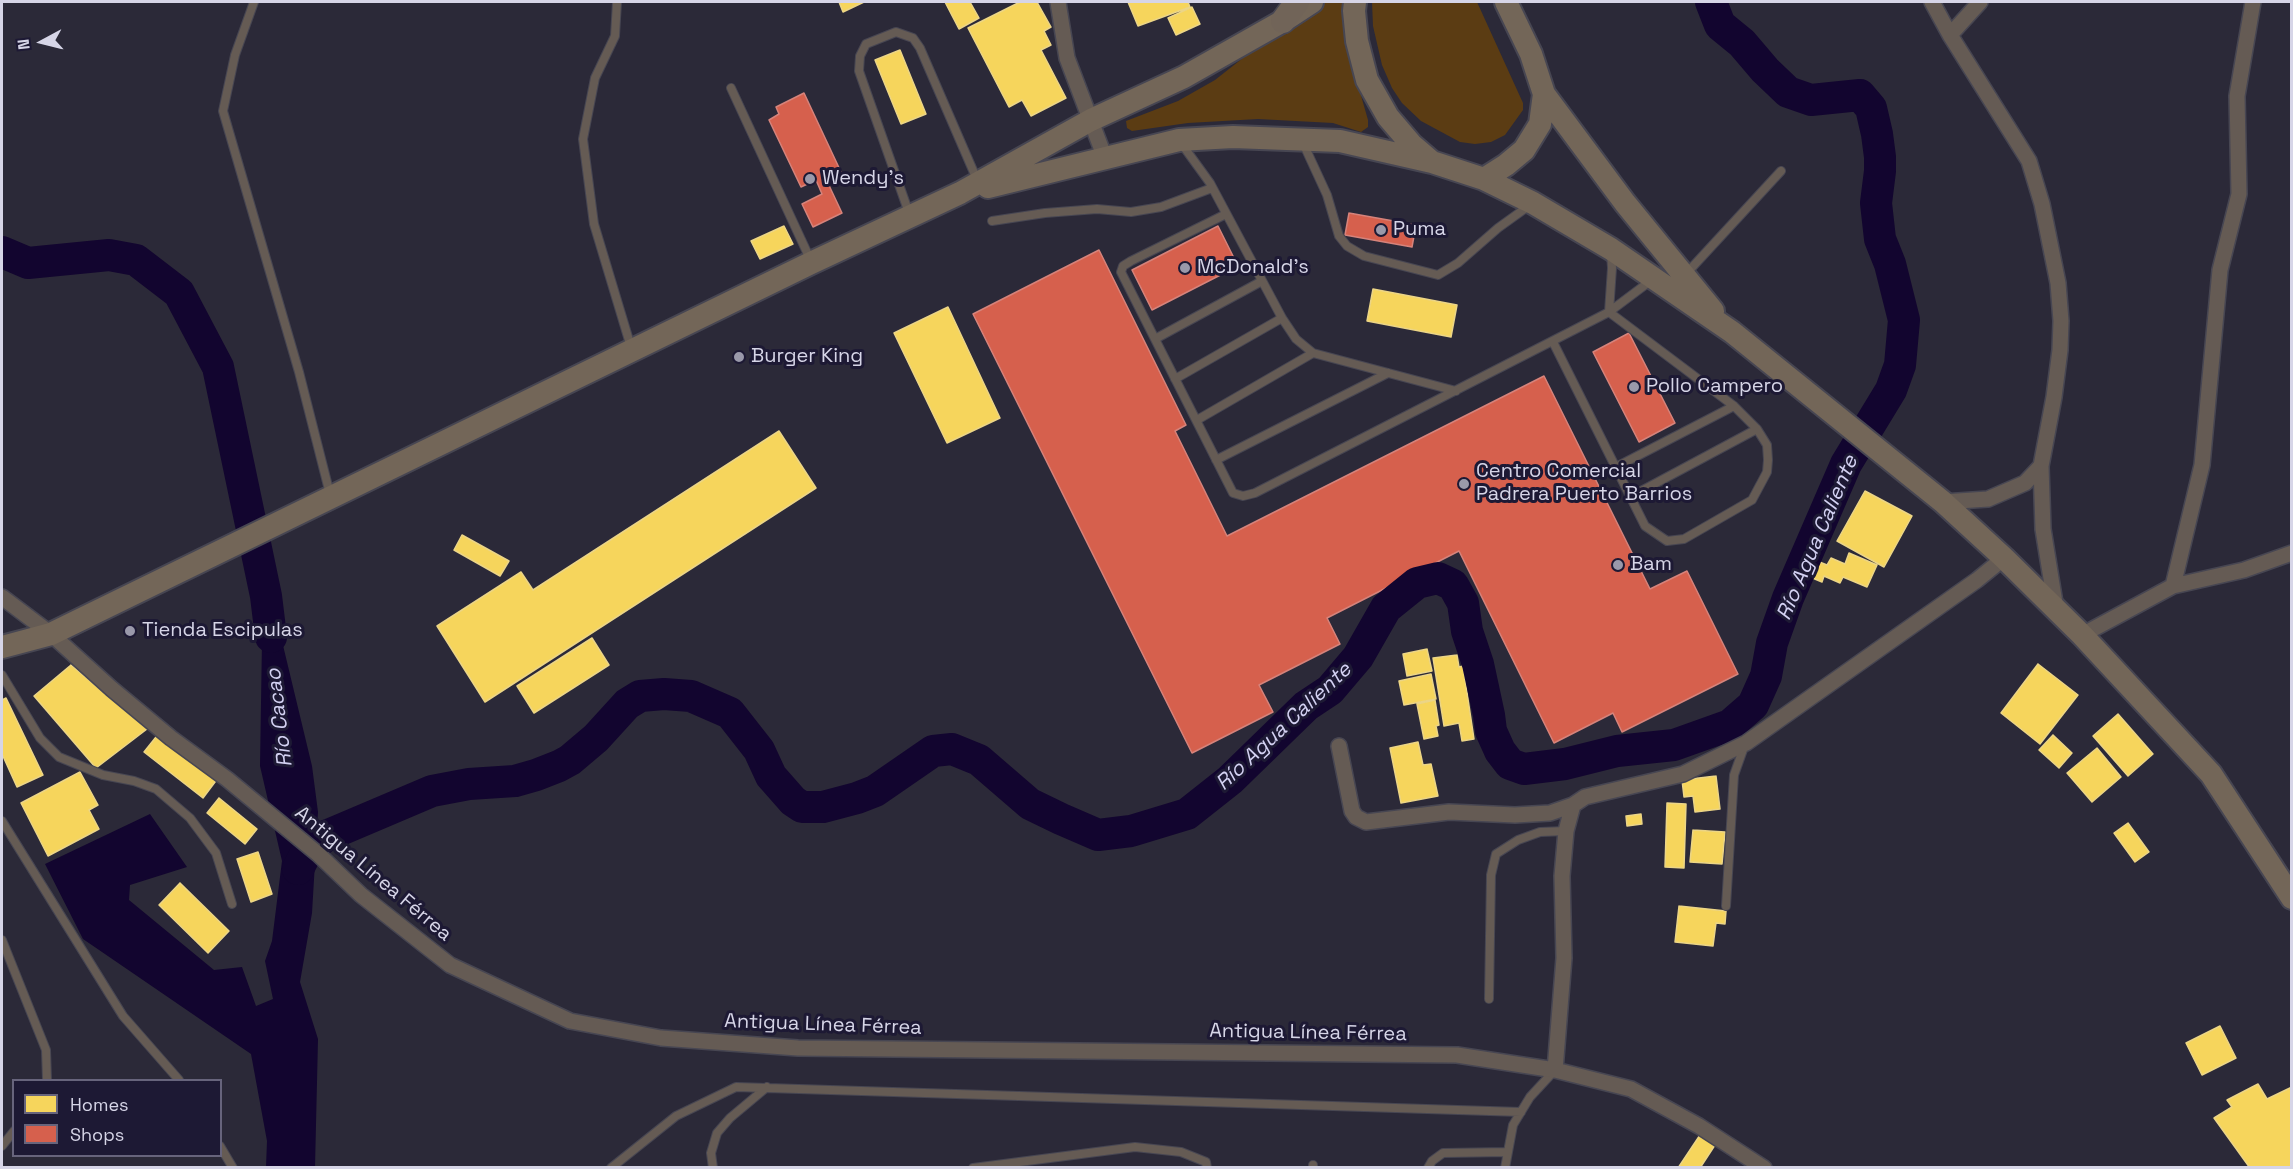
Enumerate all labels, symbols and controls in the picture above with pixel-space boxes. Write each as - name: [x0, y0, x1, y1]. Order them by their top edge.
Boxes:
- north arrow: [12, 12, 72, 72]
- text: N: [13, 38, 35, 51]
- place label: Wendy's: [822, 167, 904, 191]
- marker: Wendy's: [803, 172, 817, 186]
- place label: Puma: [1393, 218, 1446, 242]
- marker: Puma: [1374, 223, 1388, 237]
- place label: McDonald's: [1197, 256, 1309, 280]
- marker: McDonald's: [1178, 261, 1192, 275]
- place label: Burger King: [751, 345, 863, 369]
- marker: Burger King: [732, 350, 746, 364]
- place label: Pollo Campero: [1646, 375, 1783, 399]
- marker: Pollo Campero: [1627, 380, 1641, 394]
- water label: Río Agua Caliente: [1772, 452, 1864, 624]
- place label: Centro Comercial Padrera Puerto Barrios: [1476, 460, 1692, 507]
- marker: Centro Comercial Padrera Puerto Barrios: [1457, 477, 1471, 491]
- place label: Bam: [1630, 553, 1672, 577]
- marker: Bam: [1611, 558, 1625, 572]
- place label: Tienda Escipulas: [142, 619, 303, 643]
- marker: Tienda Escipulas: [123, 624, 137, 638]
- water label: Río Agua Caliente: [1211, 658, 1357, 796]
- water label: Río Cacao: [261, 667, 299, 769]
- street label: Antigua Línea Férrea: [290, 801, 456, 947]
- street label: Antigua Línea Férrea: [724, 1010, 922, 1040]
- street label: Antigua Línea Férrea: [1209, 1019, 1407, 1047]
- legend: [12, 1079, 222, 1157]
- text: Homes: [70, 1093, 129, 1116]
- text: Shops: [70, 1123, 124, 1146]

